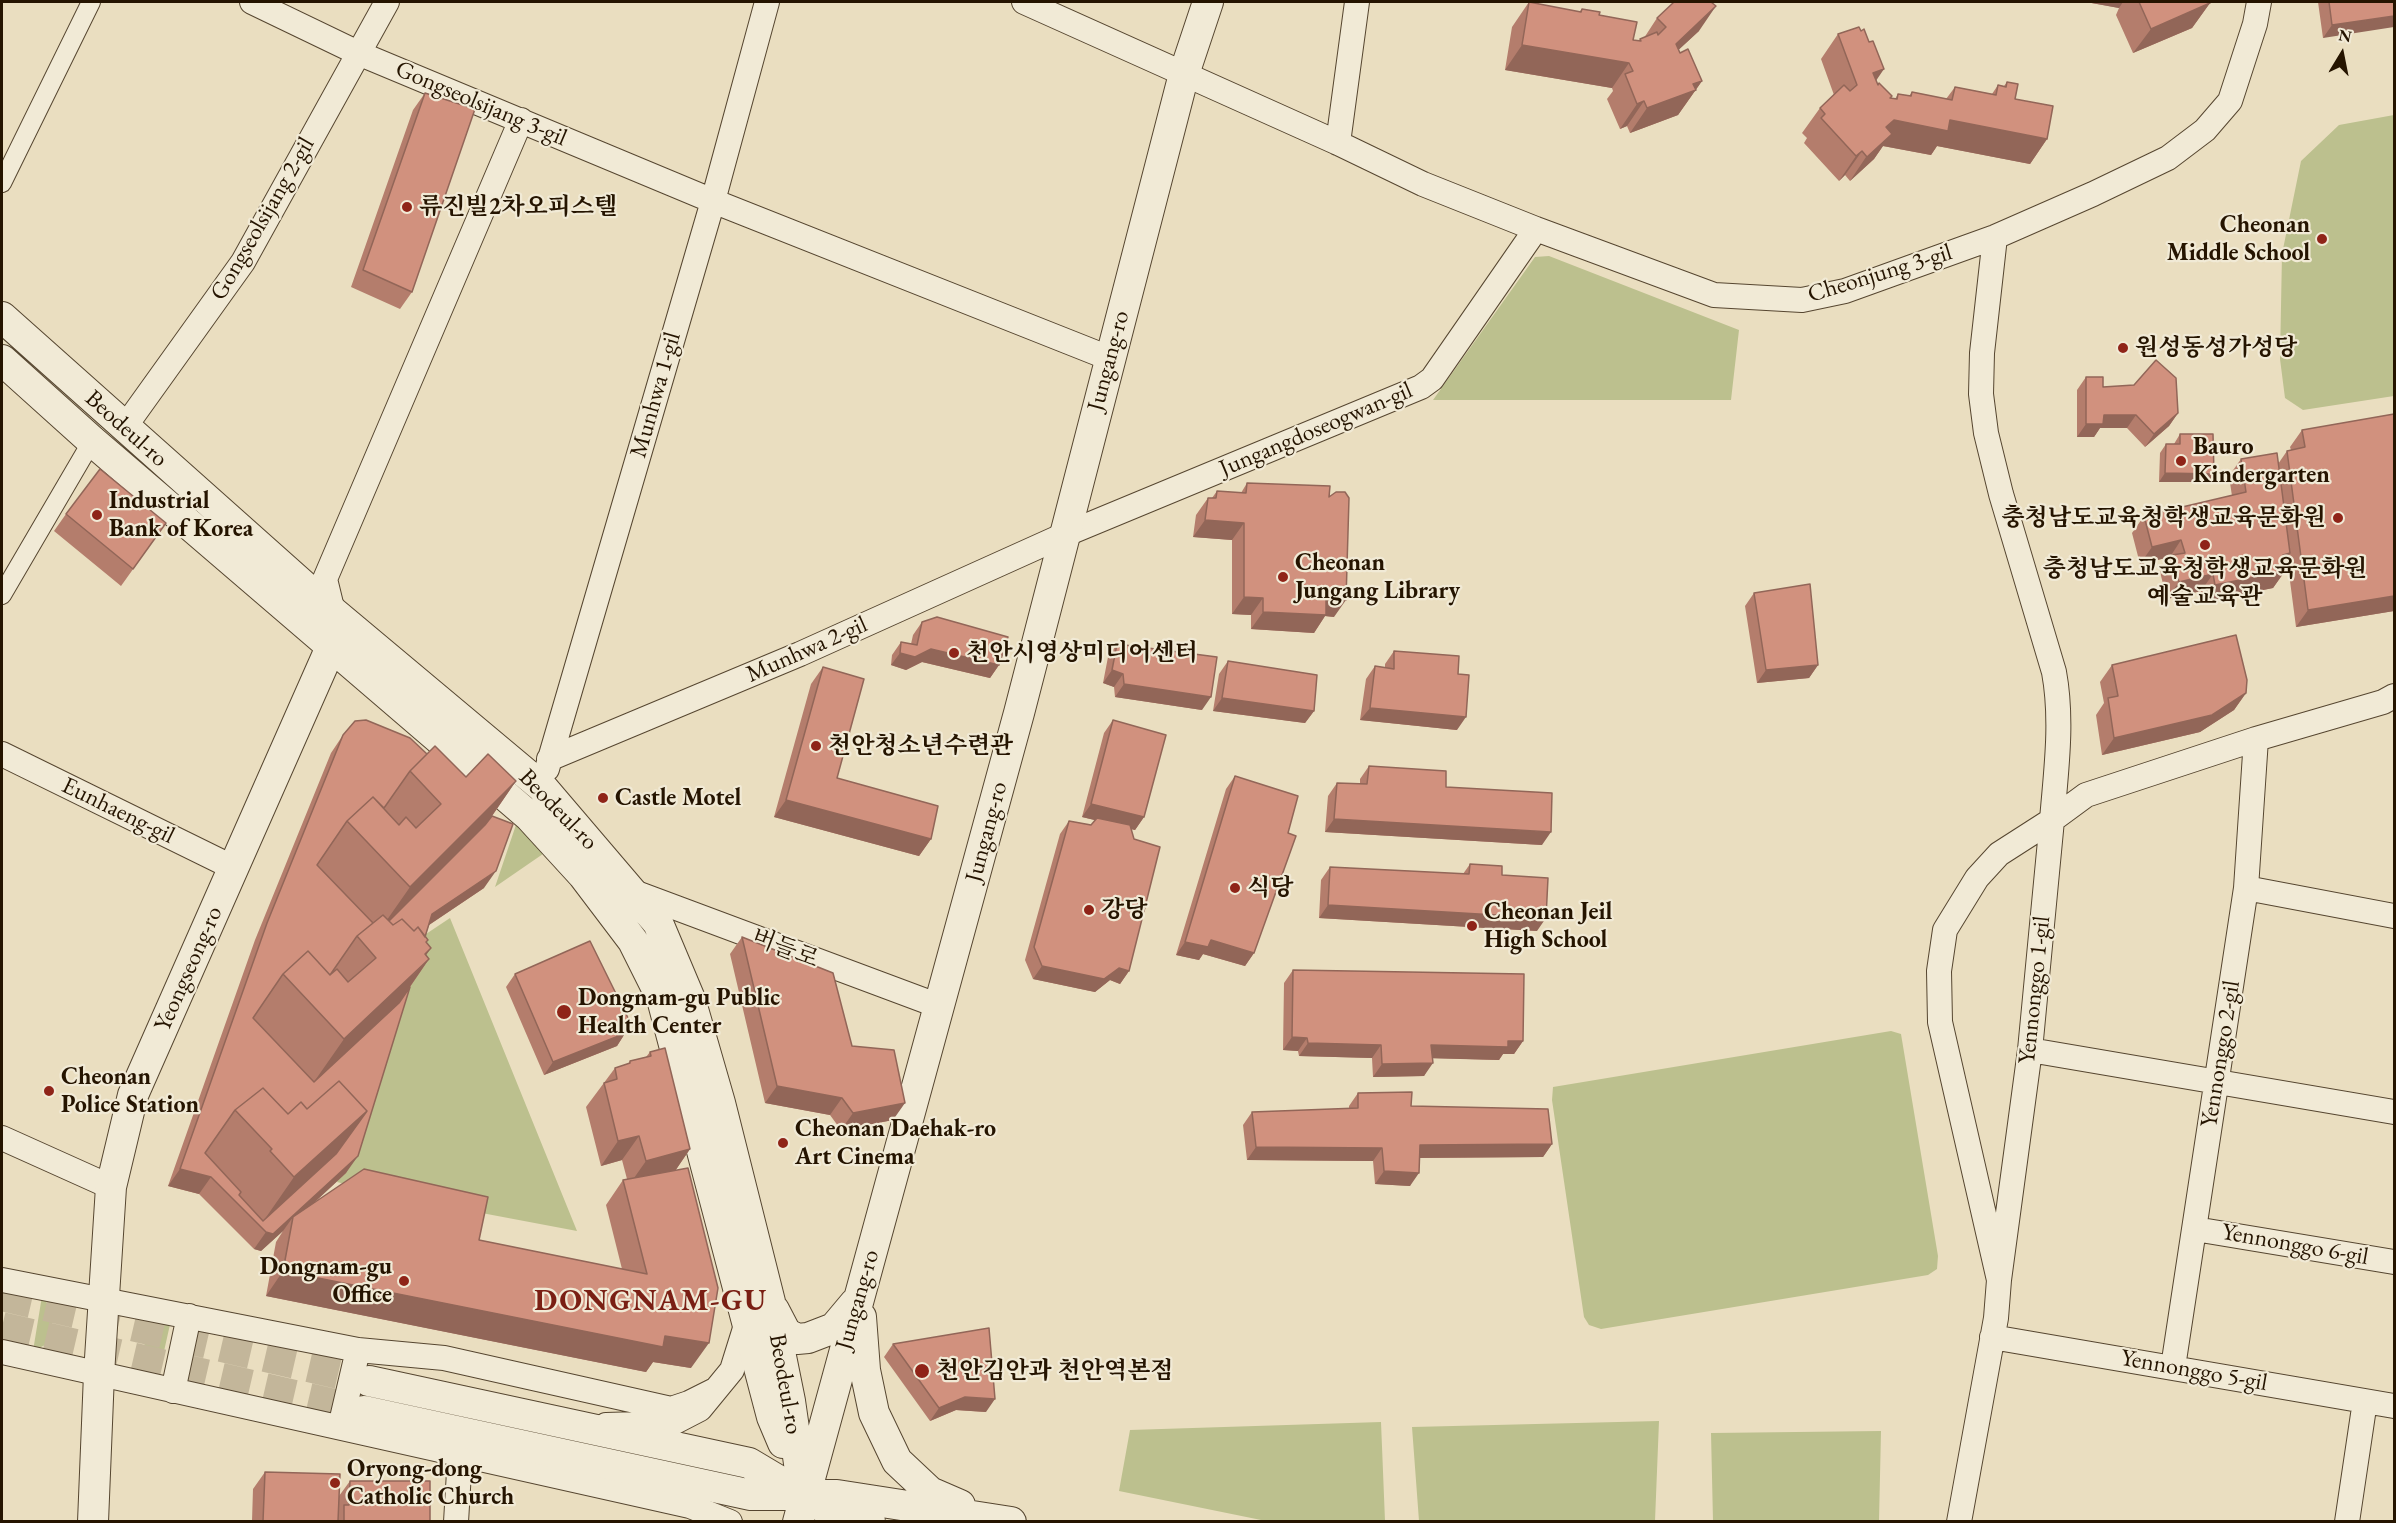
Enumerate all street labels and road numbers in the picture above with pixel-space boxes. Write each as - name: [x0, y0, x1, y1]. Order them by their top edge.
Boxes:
- street label: Gongseolsijang 3-gil: [391, 55, 571, 153]
- street label: Gongseolsijang 2-gil: [205, 132, 321, 306]
- street label: Cheonjung 3-gil: [1804, 238, 1956, 310]
- street label: Jungang-ro: [1082, 307, 1136, 415]
- street label: Munhwa 1-gil: [624, 329, 688, 461]
- street label: Jungangdoseogwan-gil: [1215, 376, 1417, 484]
- street label: Beodeul-ro: [79, 384, 173, 474]
- street label: Munhwa 2-gil: [742, 611, 872, 689]
- street label: Beodeul-ro: [512, 764, 604, 856]
- street label: Eunhaeng-gil: [57, 771, 179, 851]
- street label: Jungang-ro: [960, 778, 1014, 886]
- street label: Yeongseong-ro: [149, 902, 229, 1036]
- street label: Yennonggo 1-gil: [2013, 915, 2057, 1065]
- street label: 버들로: [747, 923, 823, 975]
- street label: Yennonggo 2-gil: [2195, 978, 2247, 1130]
- street label: Yennonggo 6-gil: [2219, 1218, 2371, 1272]
- street label: Jungang-ro: [830, 1246, 886, 1354]
- street label: Beodeul-ro: [762, 1332, 808, 1436]
- street label: Yennonggo 5-gil: [2118, 1344, 2270, 1398]

